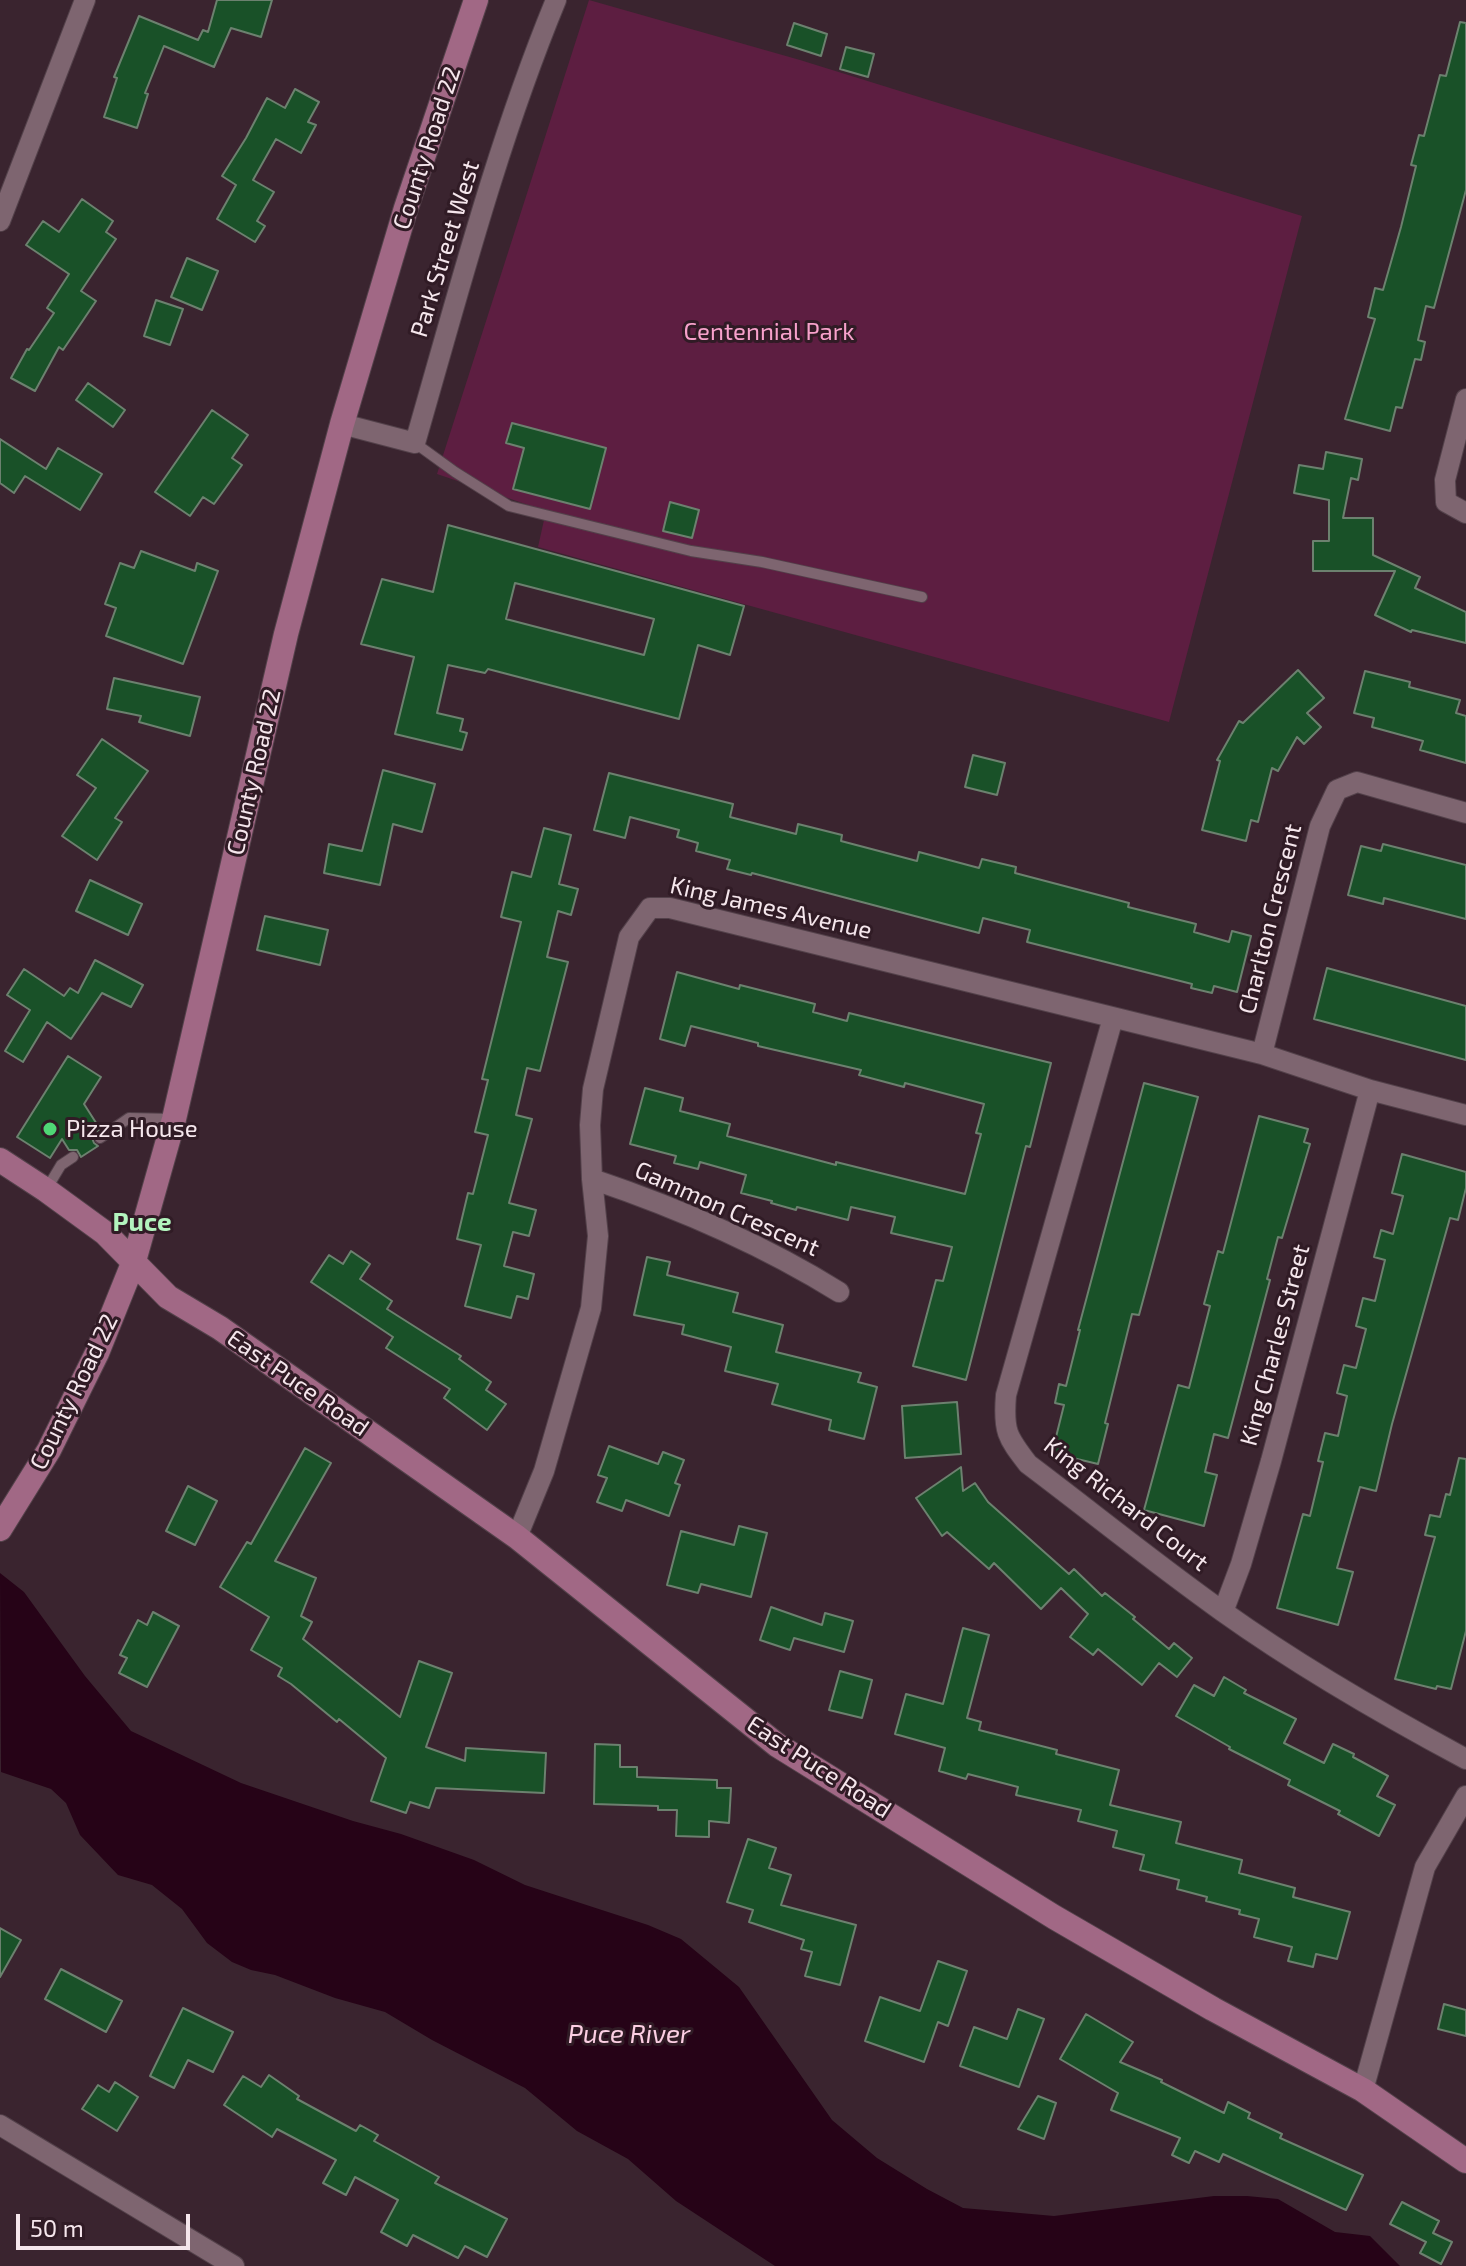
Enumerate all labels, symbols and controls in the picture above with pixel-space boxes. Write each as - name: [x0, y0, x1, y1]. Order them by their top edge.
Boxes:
- street label: County Road 22: [387, 63, 467, 233]
- street label: Park Street West: [404, 157, 486, 341]
- park label: Centennial Park: [683, 318, 855, 346]
- street label: County Road 22: [221, 686, 287, 858]
- street label: Charlton Crescent: [1232, 821, 1308, 1017]
- street label: King James Avenue: [667, 871, 875, 945]
- place label: Pizza House: [66, 1115, 198, 1143]
- marker: Pizza House: [41, 1120, 59, 1138]
- street label: Gammon Crescent: [630, 1155, 824, 1263]
- district label: Puce: [112, 1206, 172, 1238]
- street label: King Charles Street: [1234, 1241, 1316, 1449]
- street label: County Road 22: [24, 1309, 124, 1475]
- street label: East Puce Road: [222, 1324, 374, 1442]
- street label: King Richard Court: [1038, 1431, 1214, 1577]
- street label: East Puce Road: [741, 1710, 897, 1824]
- water label: Puce River: [568, 2018, 690, 2050]
- scale bar: [20, 2198, 194, 2248]
- text: 50 m: [30, 2213, 84, 2242]

